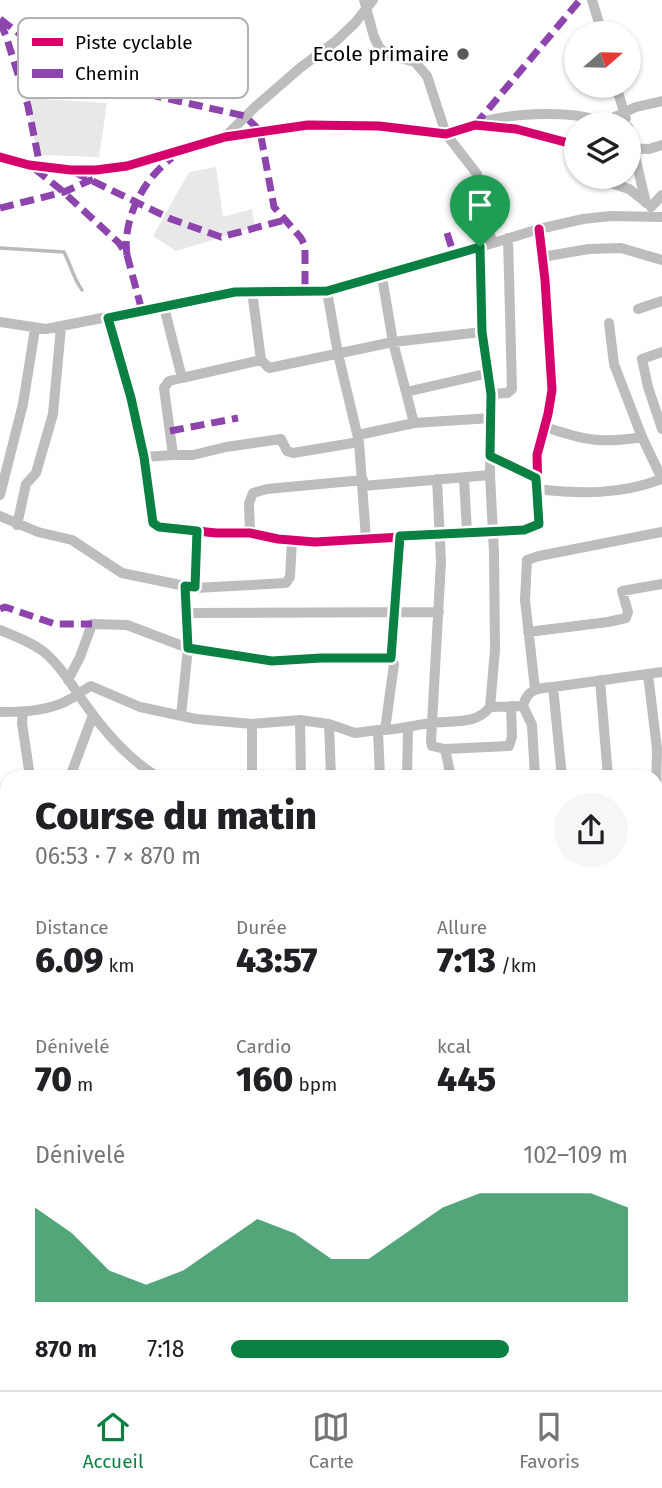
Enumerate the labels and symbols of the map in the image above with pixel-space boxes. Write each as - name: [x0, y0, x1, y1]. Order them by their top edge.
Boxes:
- legend: [18, 18, 248, 98]
- north arrow: [564, 21, 640, 98]
- text: Piste cyclable: [75, 31, 193, 54]
- place label: Ecole primaire: [312, 41, 449, 67]
- marker: Ecole primaire: [455, 46, 471, 62]
- text: Chemin: [75, 62, 140, 85]
- pin: [450, 175, 510, 247]

